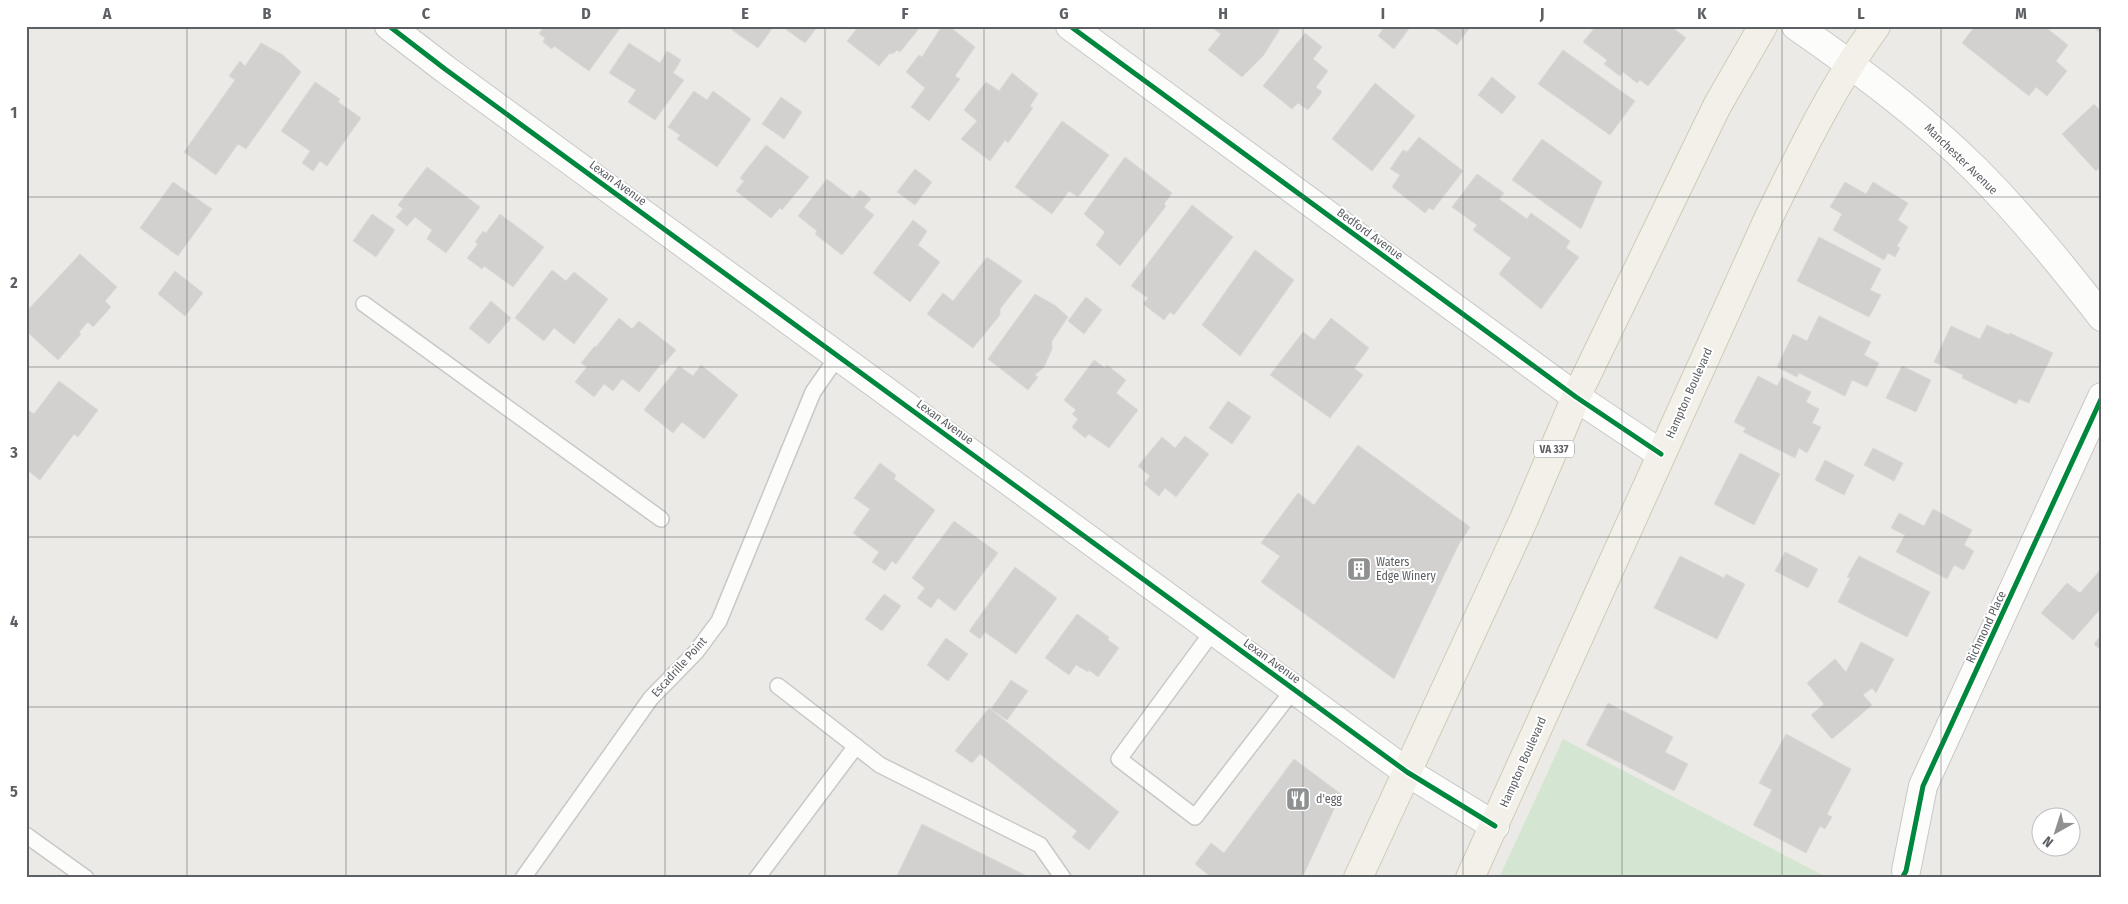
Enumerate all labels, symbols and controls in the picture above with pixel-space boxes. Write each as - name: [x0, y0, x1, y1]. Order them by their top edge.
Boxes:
- text: A: [102, 4, 112, 23]
- text: B: [263, 4, 272, 23]
- text: C: [422, 4, 431, 23]
- text: D: [581, 4, 591, 23]
- text: E: [741, 4, 749, 23]
- text: F: [901, 4, 909, 23]
- text: G: [1059, 4, 1069, 23]
- text: H: [1218, 4, 1228, 23]
- text: I: [1381, 4, 1385, 23]
- text: J: [1539, 4, 1544, 23]
- text: K: [1697, 4, 1707, 23]
- text: L: [1857, 4, 1865, 23]
- text: M: [2015, 4, 2027, 23]
- text: 1: [11, 103, 17, 122]
- street label: Manchester Avenue: [1922, 121, 2000, 197]
- street label: Lexan Avenue: [587, 158, 649, 208]
- street label: Bedford Avenue: [1334, 205, 1406, 263]
- text: 2: [9, 273, 18, 292]
- street label: Hampton Boulevard: [1663, 346, 1715, 440]
- street label: Lexan Avenue: [914, 397, 976, 447]
- road number: VA 337: [1534, 440, 1574, 458]
- text: 3: [9, 443, 18, 462]
- place label: Waters Edge Winery: [1376, 555, 1436, 583]
- building icon: Waters Edge Winery: [1346, 556, 1372, 582]
- street label: Richmond Place: [1963, 589, 2009, 665]
- text: 4: [10, 612, 18, 631]
- street label: Escadrille Point: [648, 634, 710, 700]
- street label: Lexan Avenue: [1241, 636, 1303, 686]
- street label: Hampton Boulevard: [1497, 715, 1549, 809]
- text: 5: [10, 782, 18, 801]
- restaurant icon: d'egg: [1285, 786, 1311, 812]
- place label: d'egg: [1316, 792, 1342, 806]
- north arrow: [2030, 806, 2080, 856]
- text: N: [2040, 832, 2057, 851]

